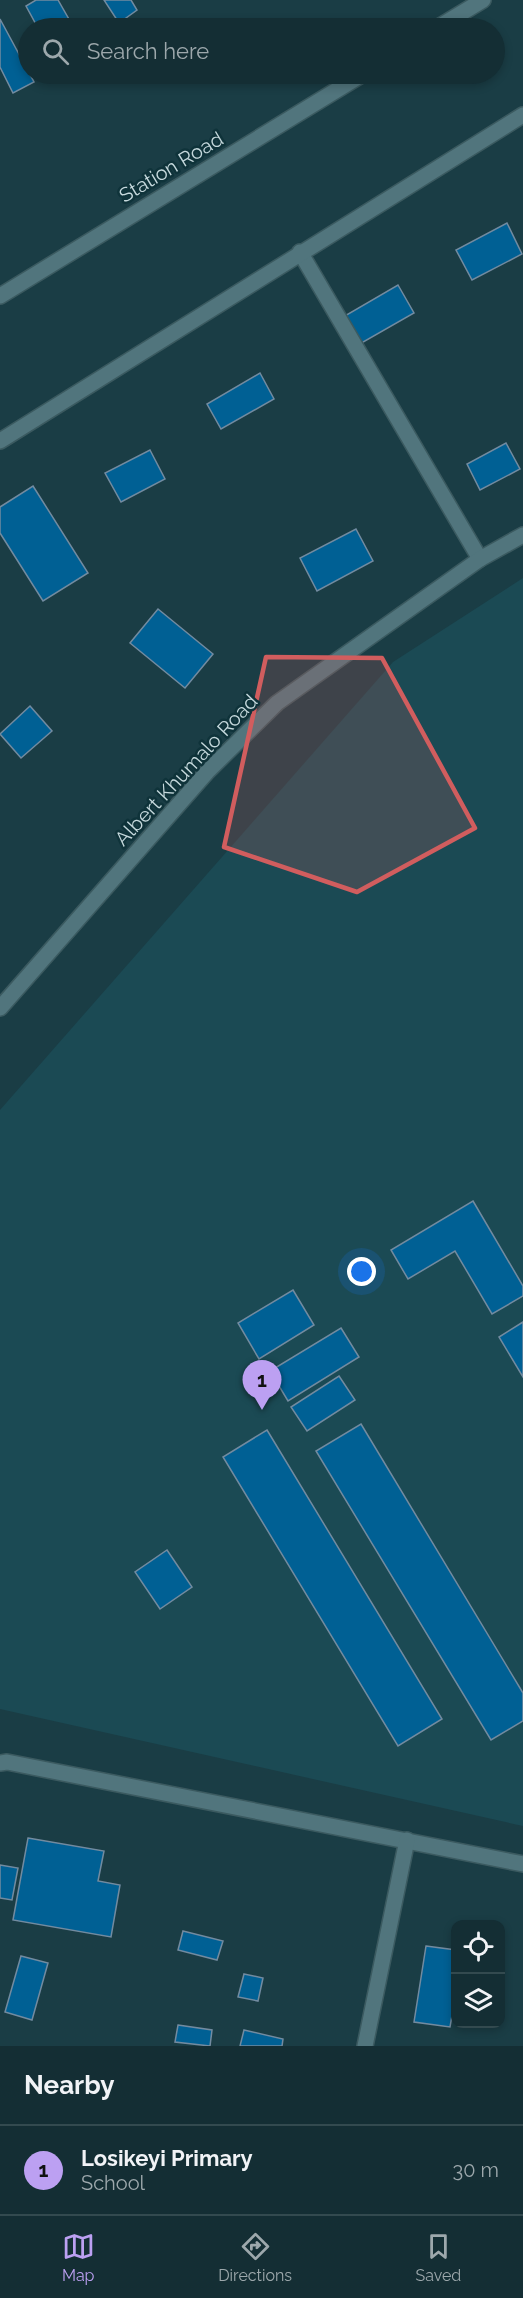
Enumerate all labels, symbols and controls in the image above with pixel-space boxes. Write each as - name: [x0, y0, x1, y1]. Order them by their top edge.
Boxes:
- search box: [18, 18, 505, 84]
- icon: search: [39, 35, 72, 68]
- text: Search here: [87, 38, 209, 64]
- street label: Station Road: [115, 127, 227, 207]
- street label: Albert Khumalo Road: [110, 689, 262, 851]
- your location: [347, 1257, 376, 1286]
- pin: 1: [242, 1360, 282, 1410]
- map controls: [451, 1920, 505, 2028]
- button: locate: [451, 1920, 505, 1974]
- button: layers: [451, 1974, 505, 2028]
- text: Nearby: [24, 2070, 114, 2100]
- text: Losikeyi Primary: [81, 2145, 253, 2171]
- text: 1: [39, 2158, 48, 2182]
- text: 30 m: [453, 2158, 499, 2182]
- text: School: [81, 2171, 145, 2195]
- tab: Map: [62, 2230, 95, 2285]
- tab: Directions: [218, 2230, 292, 2285]
- tab: Saved: [415, 2230, 461, 2285]

